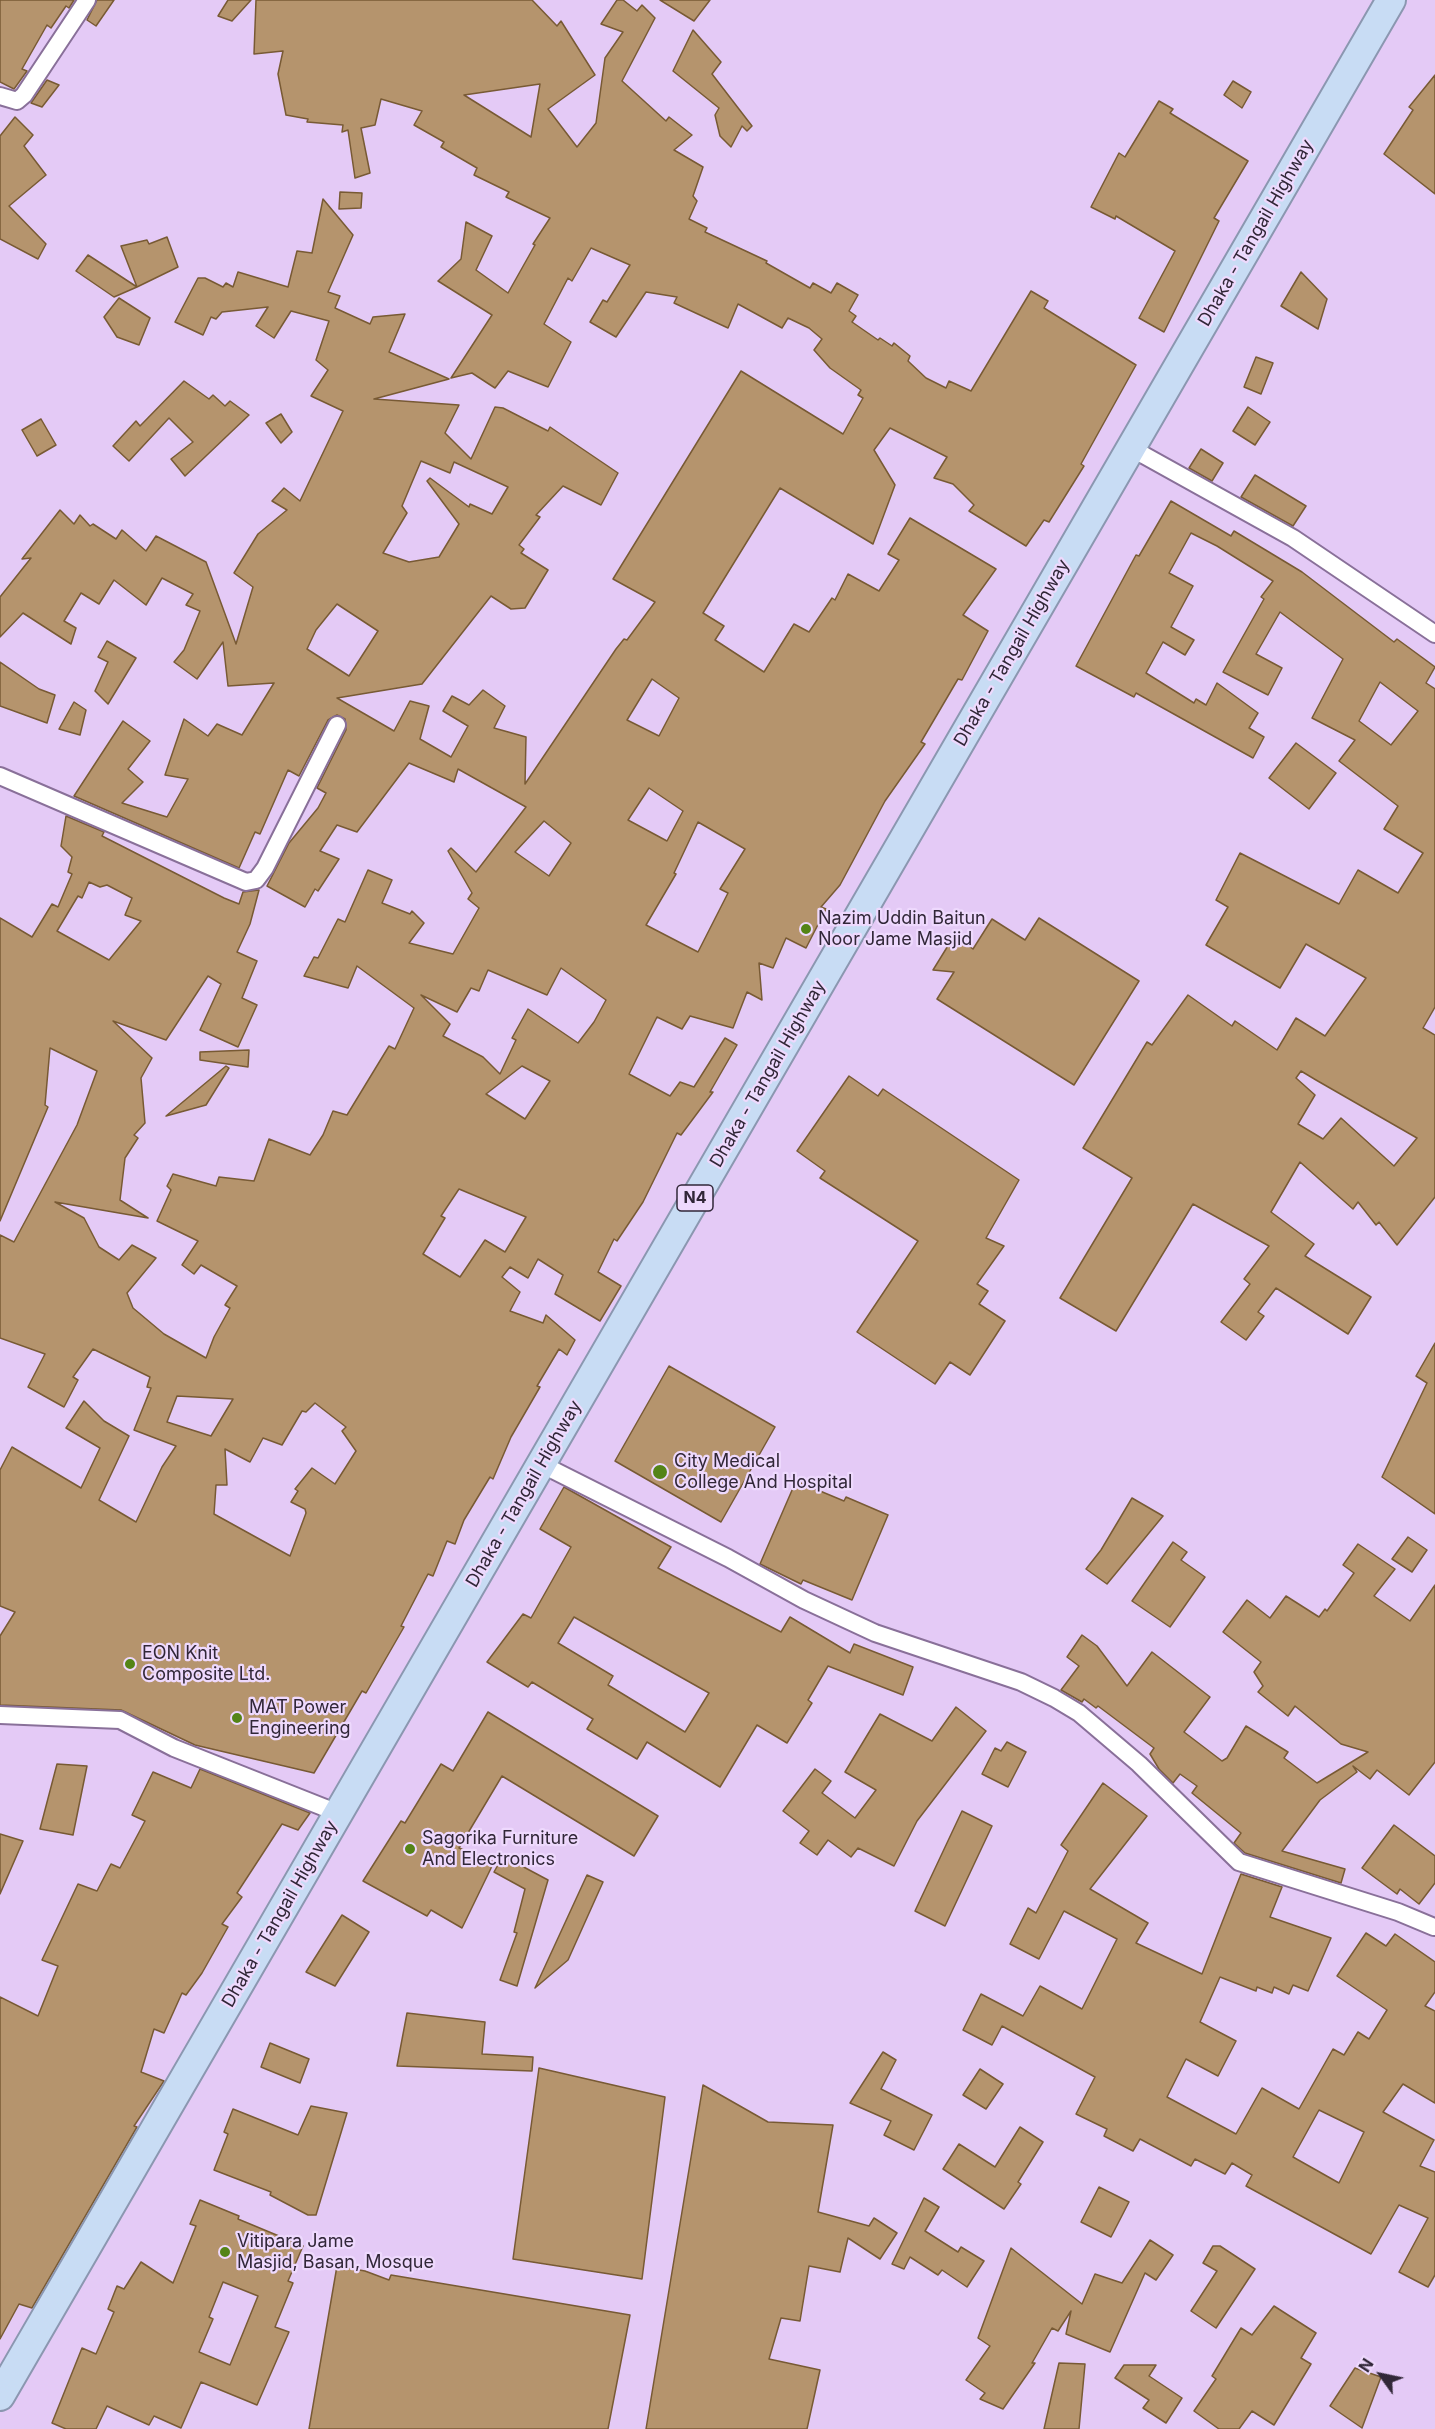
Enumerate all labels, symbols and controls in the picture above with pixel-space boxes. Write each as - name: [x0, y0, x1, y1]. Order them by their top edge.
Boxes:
- street label: Dhaka - Tangail Highway: [1194, 136, 1318, 330]
- street label: Dhaka - Tangail Highway: [950, 556, 1074, 750]
- place label: Nazim Uddin Baitun Noor Jame Masjid: [818, 908, 986, 950]
- marker: Nazim Uddin Baitun Noor Jame Masjid: [799, 922, 813, 936]
- street label: Dhaka - Tangail Highway: [706, 977, 830, 1171]
- road number: N4: [677, 1185, 713, 1211]
- street label: Dhaka - Tangail Highway: [462, 1397, 586, 1591]
- place label: City Medical College And Hospital: [674, 1451, 852, 1494]
- marker: City Medical College And Hospital: [651, 1463, 669, 1481]
- place label: EON Knit Composite Ltd.: [142, 1643, 270, 1686]
- marker: EON Knit Composite Ltd.: [123, 1657, 137, 1671]
- place label: MAT Power Engineering: [249, 1697, 351, 1740]
- marker: MAT Power Engineering: [230, 1711, 244, 1725]
- street label: Dhaka - Tangail Highway: [218, 1817, 342, 2011]
- place label: Sagorika Furniture And Electronics: [422, 1828, 578, 1870]
- marker: Sagorika Furniture And Electronics: [403, 1842, 417, 1856]
- place label: Vitipara Jame Masjid, Basan, Mosque: [237, 2231, 434, 2274]
- marker: Vitipara Jame Masjid, Basan, Mosque: [218, 2245, 232, 2259]
- north arrow: [1351, 2345, 1411, 2405]
- text: N: [1354, 2355, 1378, 2376]

